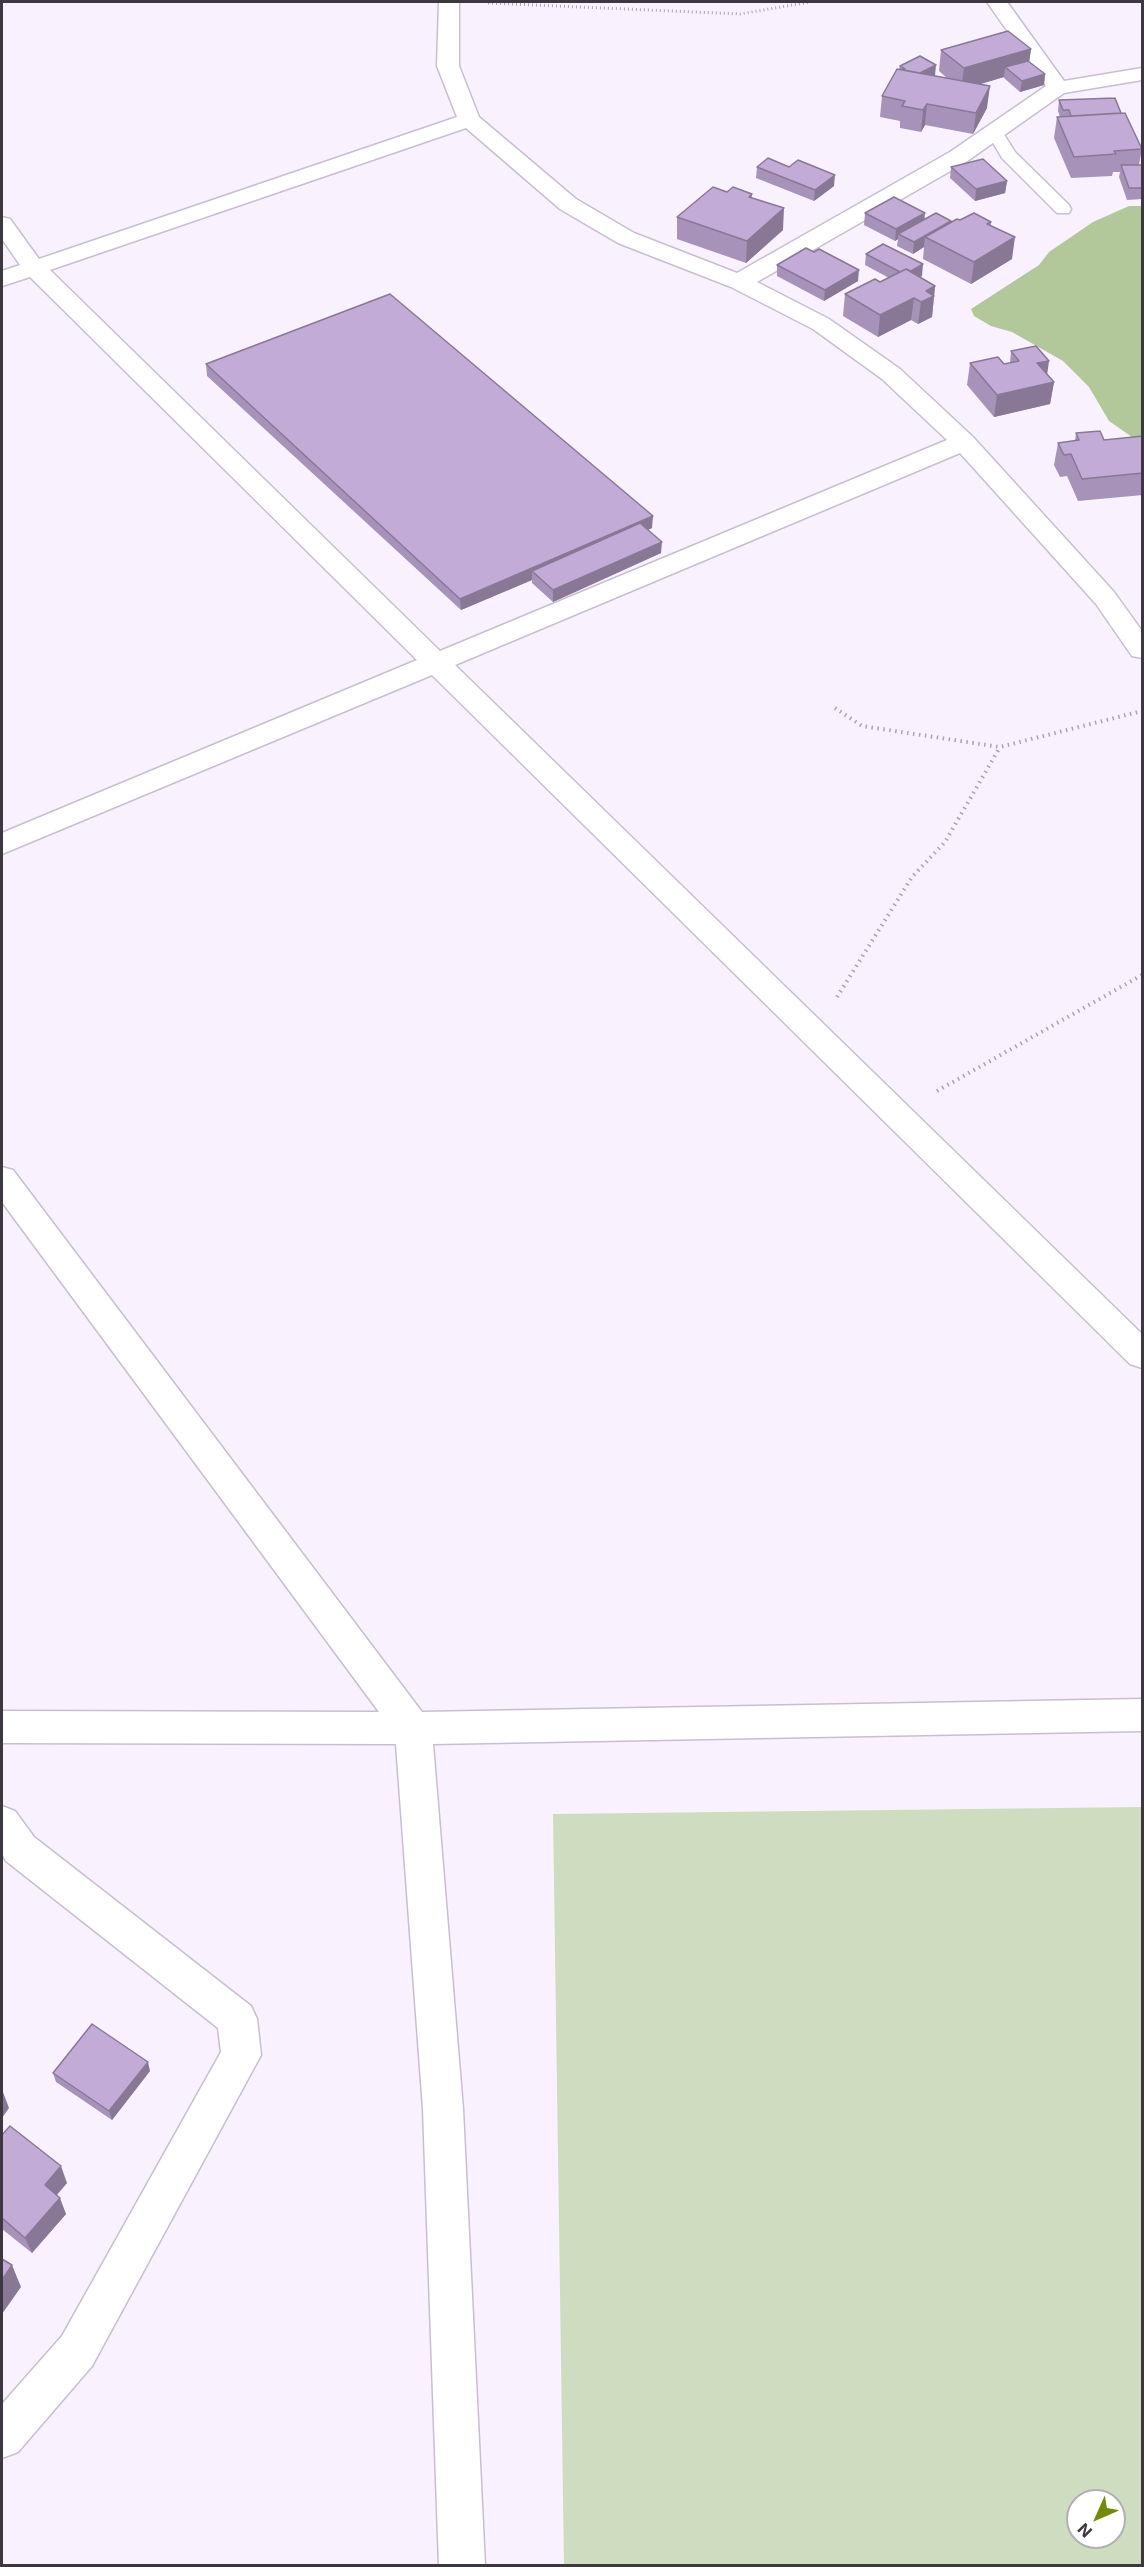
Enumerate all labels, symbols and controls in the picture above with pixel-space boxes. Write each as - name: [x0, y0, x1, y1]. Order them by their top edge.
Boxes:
- north arrow: [1066, 2489, 1126, 2549]
- text: N: [1073, 2519, 1096, 2542]

